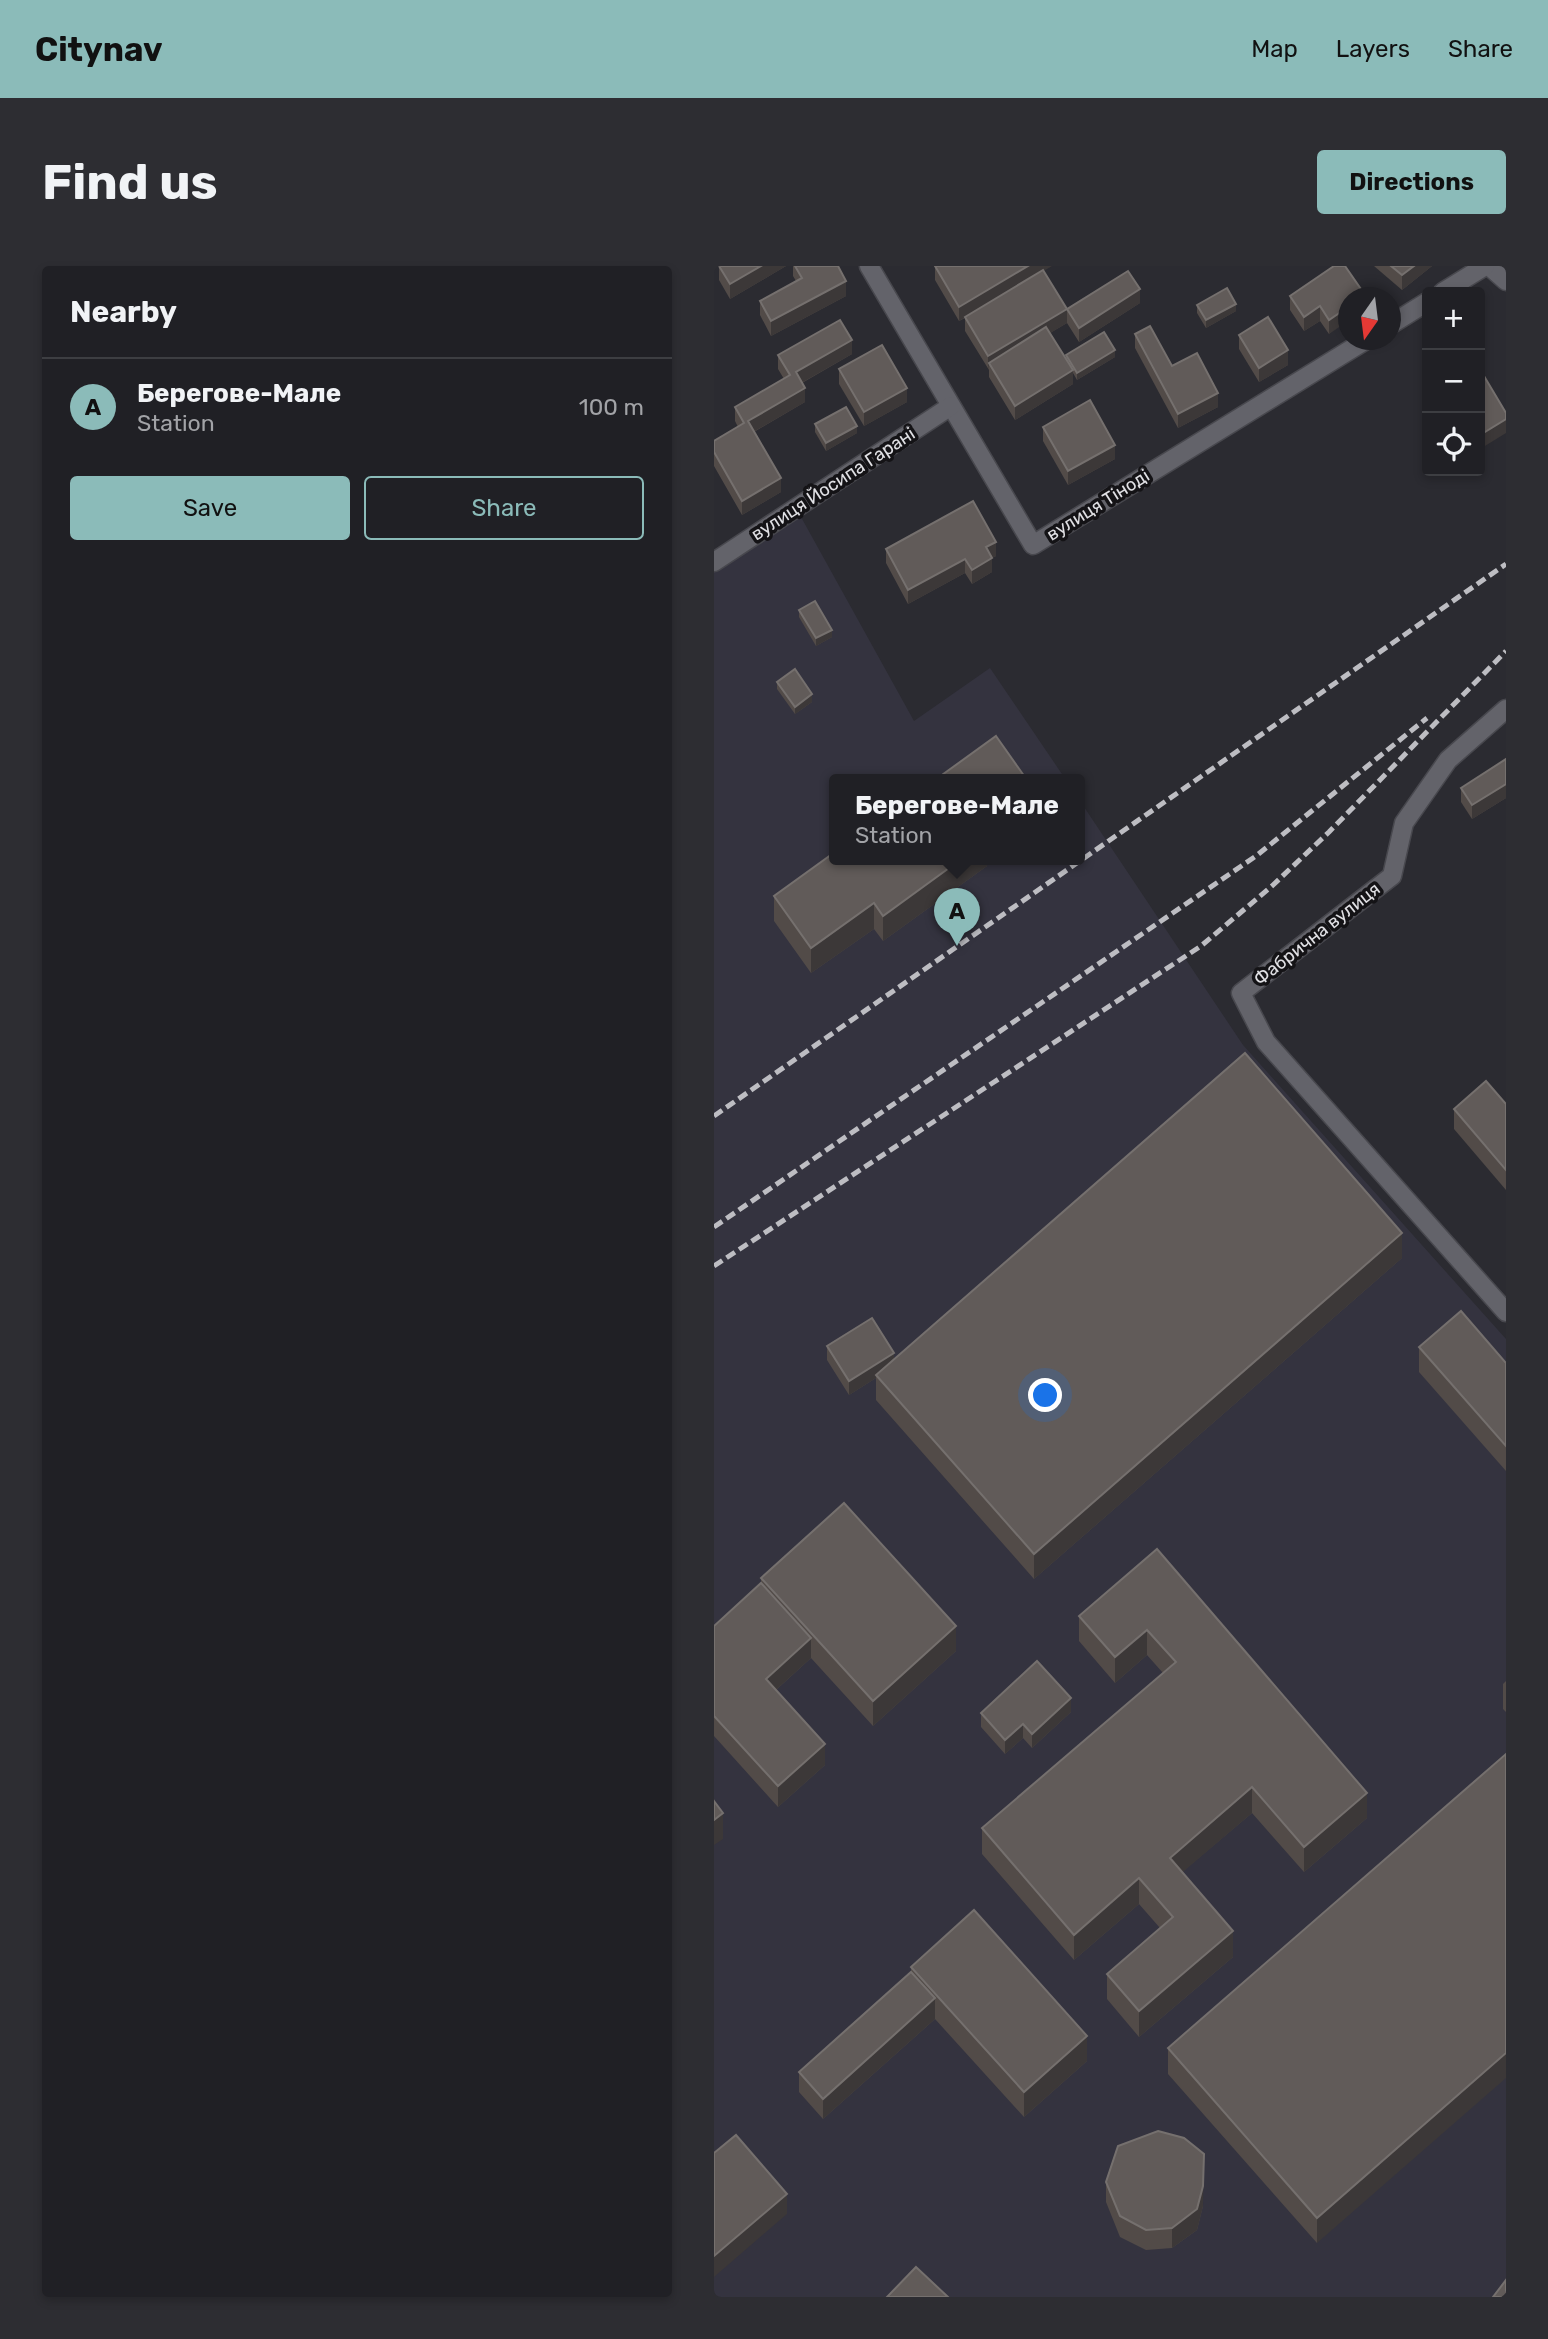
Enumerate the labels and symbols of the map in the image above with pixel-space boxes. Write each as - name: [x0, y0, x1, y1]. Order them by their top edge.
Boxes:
- north arrow: [1338, 287, 1401, 350]
- street label: вулиця Йосипа Гарані: [747, 423, 919, 545]
- street label: вулиця Тіноді: [1042, 465, 1154, 545]
- street label: Фабрична вулиця: [1249, 878, 1385, 990]
- pin: A: [934, 888, 980, 946]
- your location: [1028, 1378, 1062, 1412]

